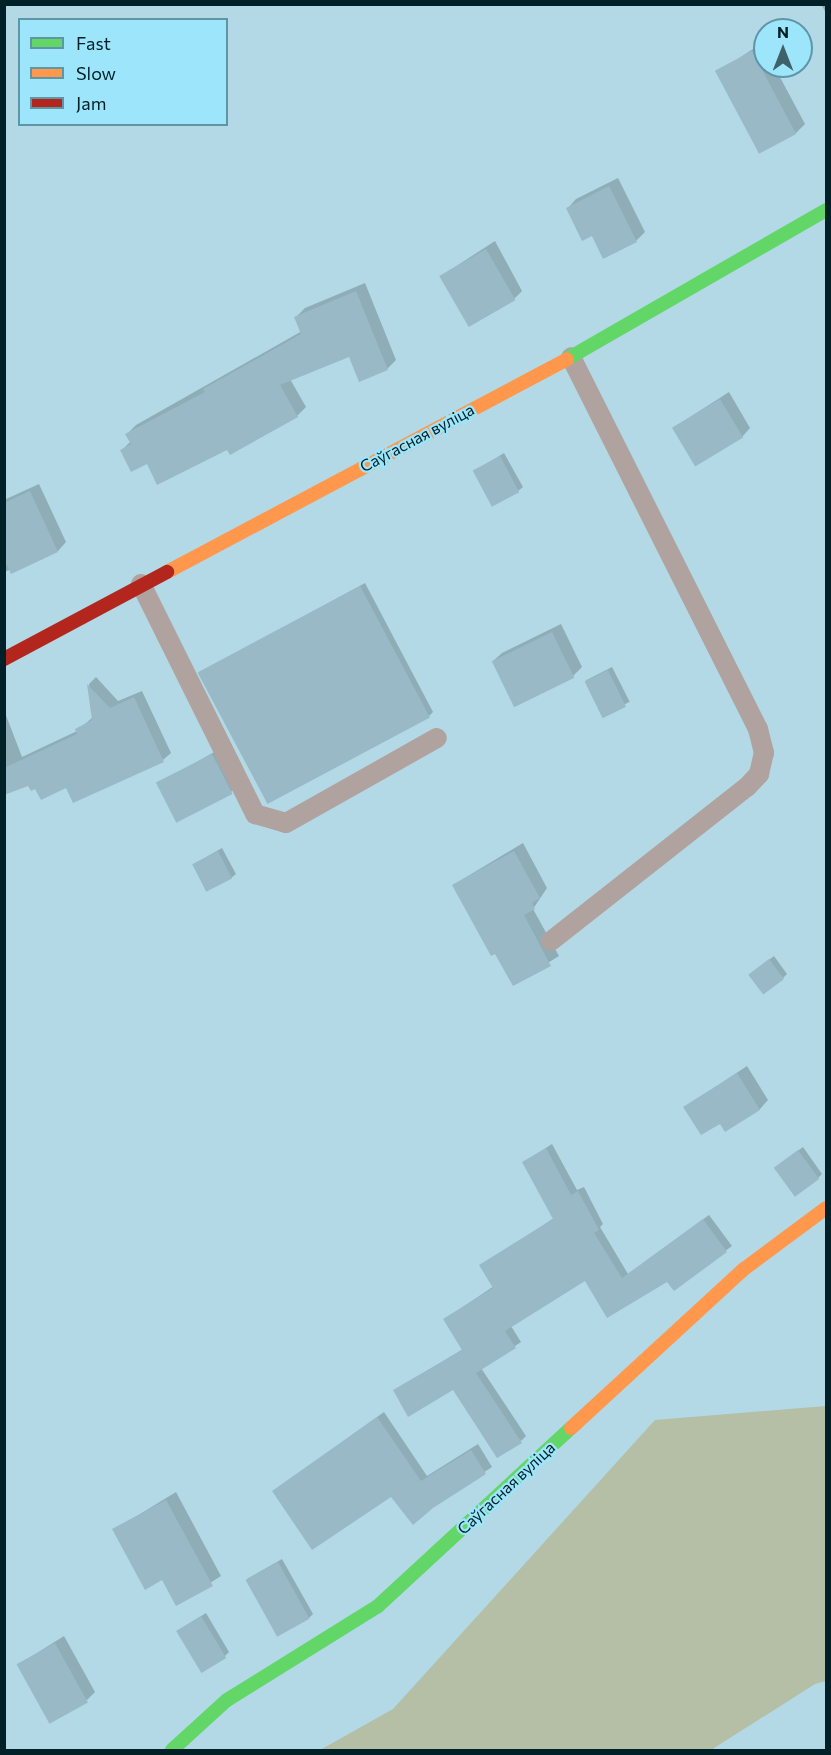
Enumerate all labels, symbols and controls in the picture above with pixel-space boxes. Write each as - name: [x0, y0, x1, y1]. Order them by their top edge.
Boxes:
- legend: [18, 18, 228, 126]
- north arrow: [753, 18, 813, 78]
- text: N: [777, 22, 789, 41]
- text: Fast: [76, 32, 111, 54]
- text: Slow: [76, 62, 116, 84]
- text: Jam: [76, 92, 106, 114]
- street label: Саўгасная вуліца: [357, 400, 477, 476]
- street label: Саўгасная вуліца: [453, 1438, 559, 1538]

